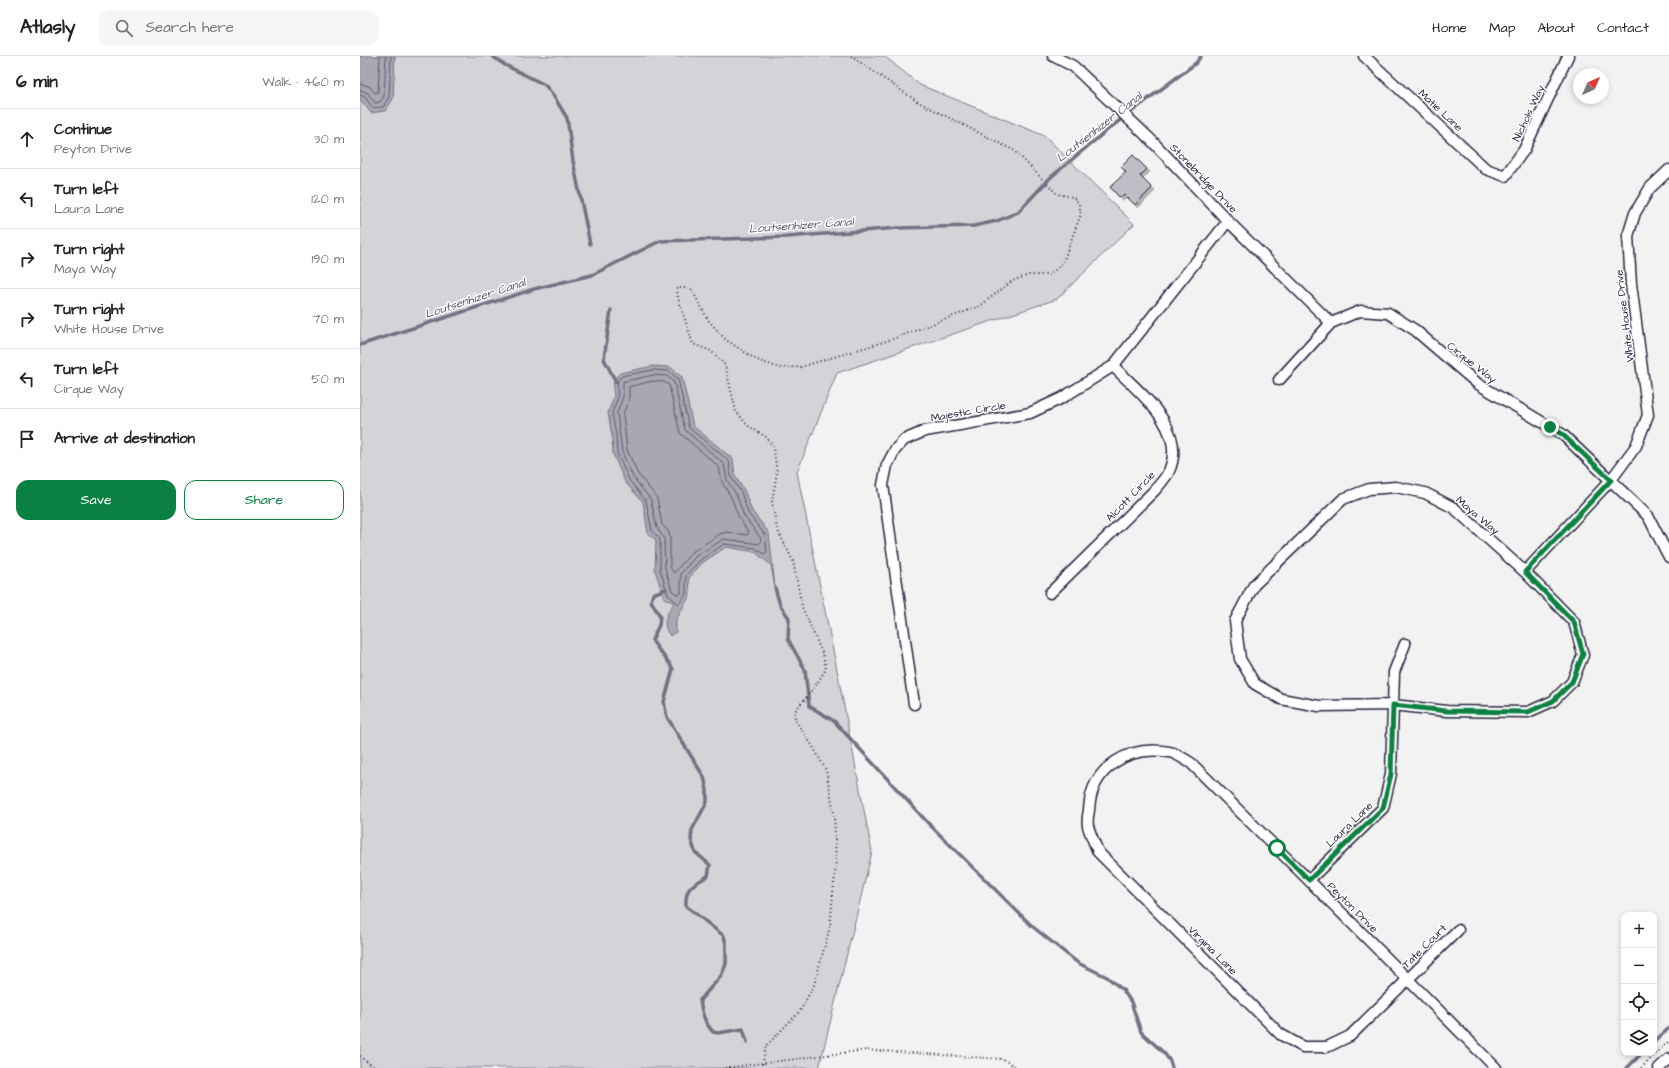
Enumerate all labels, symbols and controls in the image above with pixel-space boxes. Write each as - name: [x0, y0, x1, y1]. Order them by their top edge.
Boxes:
- search box: [99, 10, 379, 46]
- text: Atlasly: [20, 14, 75, 41]
- icon: search: [113, 17, 135, 39]
- text: Search here: [145, 17, 234, 38]
- text: Home: [1432, 18, 1467, 38]
- text: Map: [1489, 18, 1515, 38]
- text: About: [1537, 18, 1575, 38]
- text: Contact: [1597, 18, 1649, 38]
- north arrow: [1573, 68, 1609, 104]
- text: 6 min: [16, 70, 58, 94]
- text: Walk · 460 m: [262, 73, 344, 91]
- street label: Nichols Way: [1509, 82, 1549, 144]
- street label: Matie Lane: [1415, 86, 1466, 135]
- water label: Loutsenhizer Canal: [1053, 87, 1147, 166]
- text: Continue: [54, 119, 112, 140]
- icon: ahead: [16, 128, 38, 150]
- text: 30 m: [314, 130, 344, 148]
- text: Peyton Drive: [54, 140, 132, 158]
- street label: Stonebridge Drive: [1166, 140, 1241, 217]
- text: Turn left: [54, 179, 118, 200]
- icon: left: [16, 188, 38, 210]
- text: 120 m: [311, 190, 344, 208]
- text: Laura Lane: [54, 200, 124, 218]
- water label: Loutsenhizer Canal: [748, 213, 856, 238]
- text: Turn right: [54, 239, 125, 260]
- icon: right: [16, 248, 38, 270]
- text: 190 m: [311, 250, 344, 268]
- text: Maya Way: [54, 260, 116, 278]
- street label: White House Drive: [1611, 269, 1638, 363]
- water label: Loutsenhizer Canal: [423, 274, 530, 323]
- text: Turn right: [54, 299, 125, 320]
- icon: right: [16, 308, 38, 330]
- text: 70 m: [312, 310, 344, 328]
- text: White House Drive: [54, 320, 164, 338]
- street label: Cirque Way: [1443, 338, 1500, 387]
- text: Turn left: [54, 359, 118, 380]
- icon: left: [16, 368, 38, 390]
- text: 50 m: [311, 370, 344, 388]
- text: Cirque Way: [54, 380, 124, 398]
- street label: Majestic Circle: [929, 398, 1007, 425]
- route end: [1541, 418, 1559, 436]
- icon: arrive: [16, 428, 38, 450]
- text: Arrive at destination: [54, 428, 195, 449]
- street label: Alcott Circle: [1102, 468, 1158, 525]
- button: Save: [16, 480, 176, 520]
- button: Share: [184, 480, 344, 520]
- street label: Maya Way: [1452, 493, 1503, 539]
- street label: Laura Lane: [1323, 798, 1376, 850]
- route start: [1268, 839, 1286, 857]
- street label: Peyton Drive: [1323, 879, 1381, 937]
- map controls: [1621, 912, 1657, 1056]
- button: +: [1621, 912, 1657, 948]
- street label: Tate Court: [1399, 920, 1450, 972]
- street label: Virginia Lane: [1184, 922, 1241, 979]
- button: −: [1621, 948, 1657, 984]
- button: locate: [1621, 984, 1657, 1020]
- button: layers: [1621, 1020, 1657, 1056]

